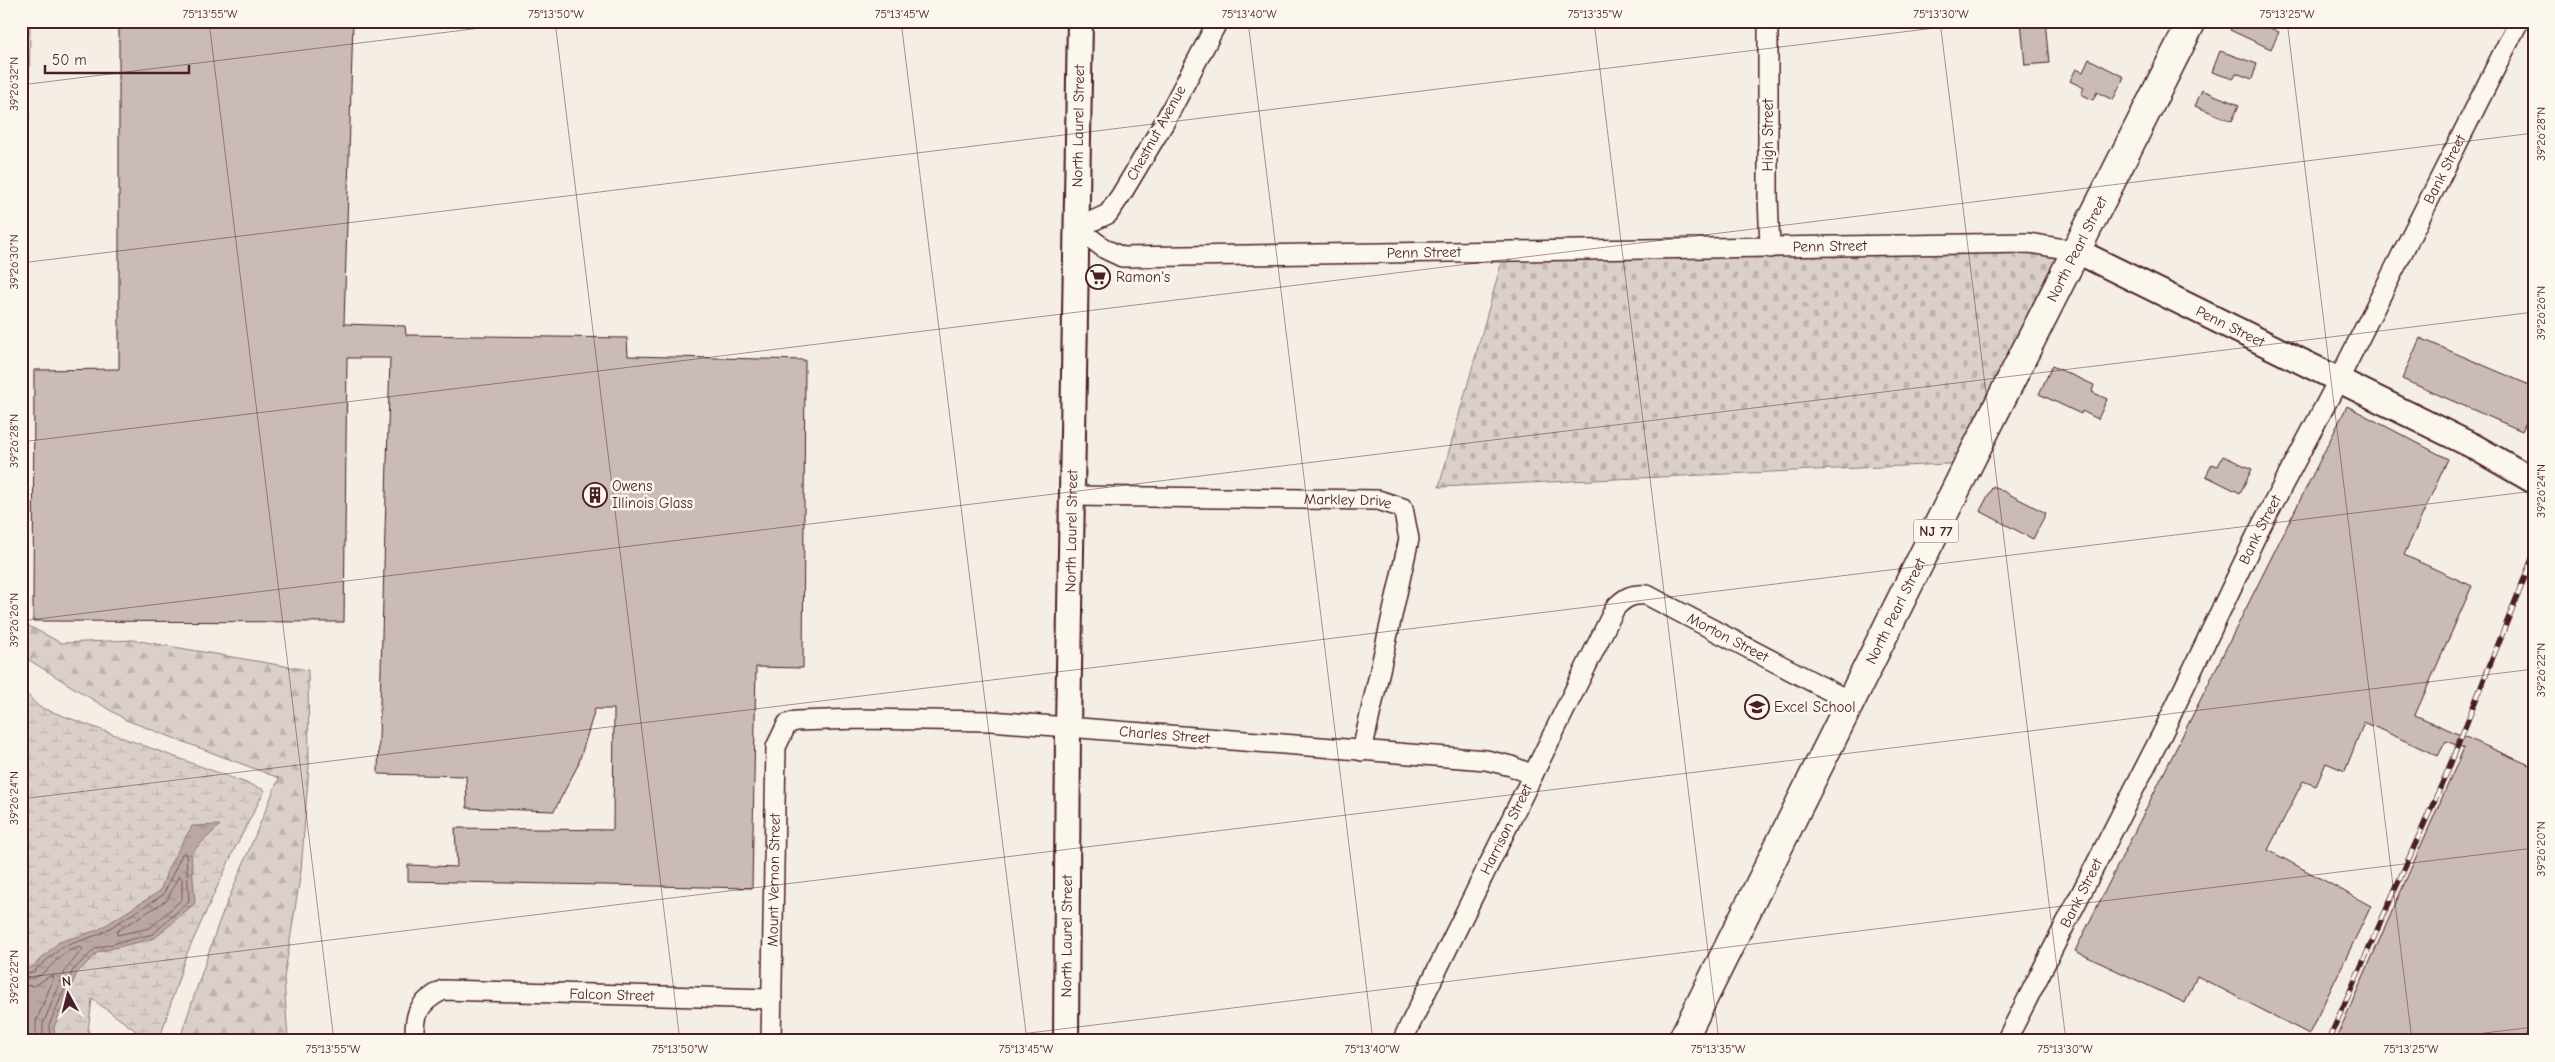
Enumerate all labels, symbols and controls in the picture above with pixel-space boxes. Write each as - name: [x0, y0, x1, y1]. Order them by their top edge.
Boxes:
- text: 75°13'55"W: [182, 7, 238, 21]
- text: 75°13'50"W: [528, 7, 585, 21]
- text: 75°13'45"W: [875, 7, 930, 21]
- text: 75°13'40"W: [1221, 7, 1277, 21]
- text: 75°13'35"W: [1568, 7, 1623, 21]
- text: 75°13'30"W: [1913, 7, 1969, 21]
- text: 75°13'25"W: [2260, 7, 2315, 21]
- scale bar: [45, 42, 189, 74]
- text: 50 m: [52, 51, 87, 69]
- text: 39°26'32"N: [7, 57, 21, 111]
- street label: North Laurel Street: [1068, 64, 1088, 188]
- street label: Chestnut Avenue: [1122, 82, 1190, 184]
- street label: High Street: [1759, 98, 1777, 171]
- text: 39°26'28"N: [2534, 107, 2548, 161]
- street label: Bank Street: [2420, 131, 2470, 207]
- street label: North Pearl Street: [2043, 193, 2111, 305]
- text: 39°26'30"N: [7, 234, 21, 290]
- street label: Penn Street: [1792, 236, 1868, 256]
- street label: Penn Street: [1386, 243, 1462, 262]
- supermarket icon: Ramon's: [1085, 264, 1111, 290]
- place label: Ramon's: [1116, 268, 1170, 286]
- text: 39°26'26"N: [2534, 286, 2548, 340]
- street label: Penn Street: [2193, 302, 2268, 351]
- text: 39°26'28"N: [7, 414, 21, 468]
- text: 39°26'24"N: [2534, 464, 2548, 518]
- street label: North Laurel Street: [1061, 469, 1081, 593]
- place label: Owens Illinois Glass: [612, 477, 693, 512]
- building icon: Owens Illinois Glass: [582, 482, 608, 508]
- street label: Markley Drive: [1304, 490, 1395, 513]
- street label: Bank Street: [2235, 491, 2285, 567]
- road number: NJ 77: [1914, 520, 1958, 542]
- street label: North Pearl Street: [1862, 554, 1930, 667]
- text: 39°26'26"N: [7, 593, 21, 647]
- street label: Morton Street: [1684, 609, 1772, 666]
- text: 39°26'22"N: [2534, 643, 2548, 697]
- school or university icon: Excel School: [1744, 694, 1770, 720]
- place label: Excel School: [1774, 698, 1856, 716]
- street label: Charles Street: [1119, 722, 1211, 747]
- text: 39°26'24"N: [7, 771, 21, 825]
- street label: Harrison Street: [1476, 780, 1536, 878]
- street label: Mount Vernon Street: [764, 812, 784, 947]
- text: 39°26'20"N: [2534, 821, 2548, 877]
- street label: Bank Street: [2056, 855, 2107, 931]
- street label: North Laurel Street: [1057, 874, 1076, 998]
- text: 39°26'22"N: [7, 950, 21, 1004]
- north arrow: [42, 970, 92, 1020]
- text: N: [61, 973, 72, 991]
- street label: Falcon Street: [569, 984, 655, 1005]
- text: 75°13'55"W: [305, 1042, 361, 1056]
- text: 75°13'50"W: [652, 1042, 709, 1056]
- text: 75°13'45"W: [999, 1042, 1054, 1056]
- text: 75°13'40"W: [1344, 1042, 1400, 1056]
- text: 75°13'35"W: [1691, 1042, 1746, 1056]
- text: 75°13'30"W: [2037, 1042, 2093, 1056]
- text: 75°13'25"W: [2384, 1042, 2439, 1056]

